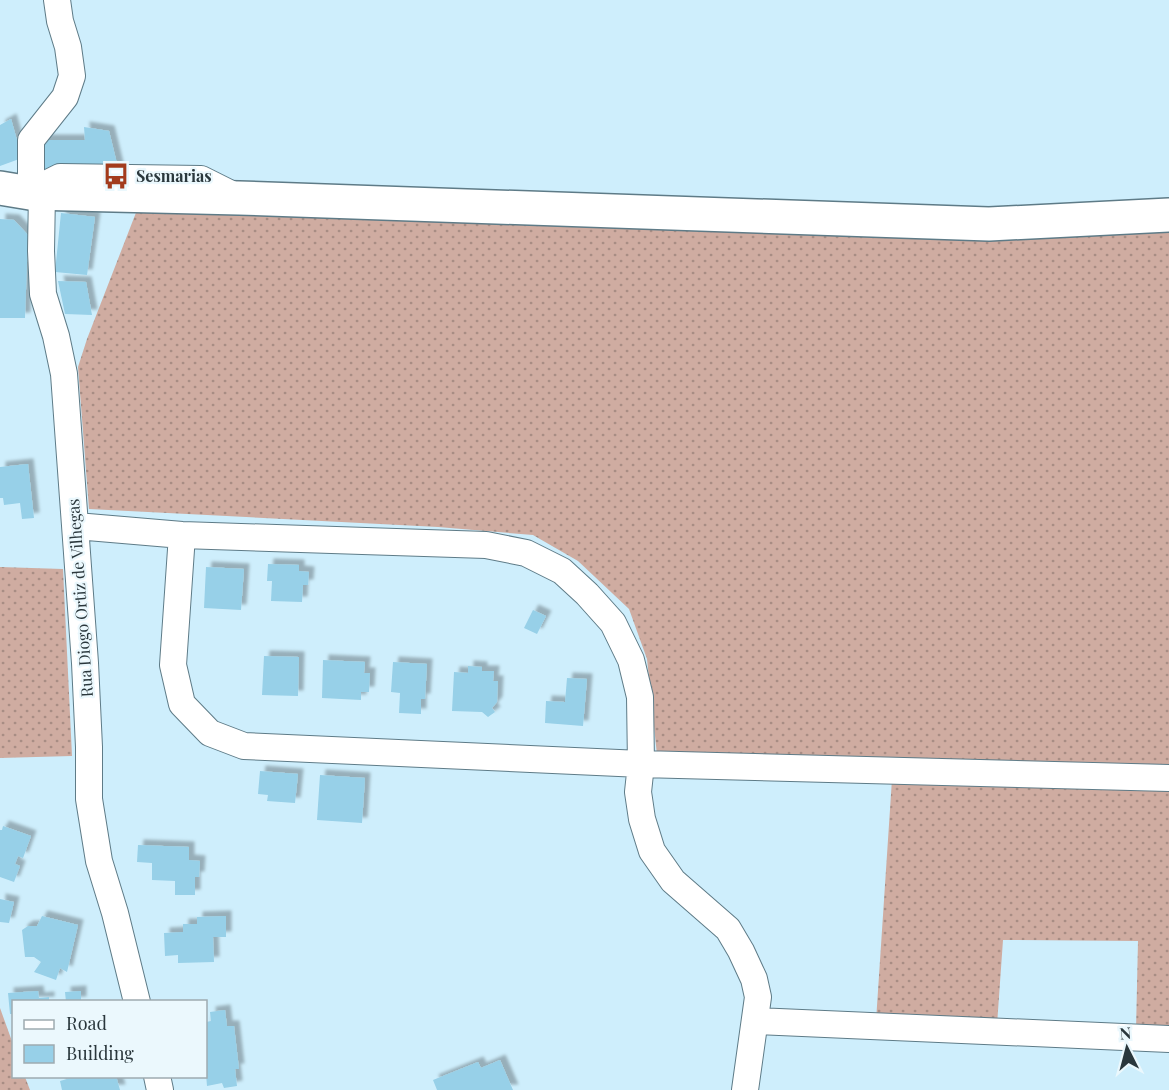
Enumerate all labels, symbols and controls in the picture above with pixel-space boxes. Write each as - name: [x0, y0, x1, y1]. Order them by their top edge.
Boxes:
- bus stop icon: Sesmarias: [101, 161, 131, 191]
- place label: Sesmarias: [136, 165, 212, 186]
- street label: Rua Diogo Ortiz de Vilhegas: [62, 498, 97, 698]
- legend: [12, 1000, 207, 1078]
- text: Road: [66, 1011, 107, 1035]
- north arrow: [1097, 1018, 1157, 1078]
- text: N: [1119, 1021, 1133, 1044]
- text: Building: [66, 1041, 134, 1065]

